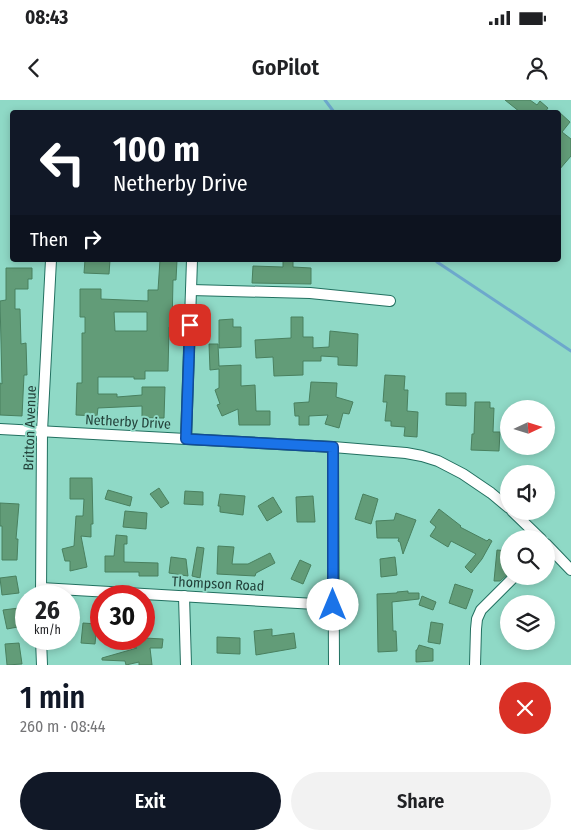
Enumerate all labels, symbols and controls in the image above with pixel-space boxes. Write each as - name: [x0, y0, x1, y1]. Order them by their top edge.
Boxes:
- text: 08:43: [25, 6, 68, 29]
- icon: back: [20, 54, 48, 82]
- text: GoPilot: [252, 54, 319, 81]
- icon: person: [523, 54, 551, 82]
- text: 100 m: [113, 128, 200, 170]
- icon: left: [30, 130, 95, 195]
- text: Netherby Drive: [113, 170, 248, 197]
- icon: right: [78, 225, 106, 253]
- text: Then: [30, 228, 68, 251]
- pin: [169, 304, 211, 346]
- icon: arrive: [176, 311, 204, 339]
- street label: Britton Avenue: [20, 385, 40, 471]
- north arrow: [500, 400, 555, 455]
- map controls: [500, 400, 555, 650]
- street label: Netherby Drive: [85, 411, 171, 433]
- button: sound: [500, 465, 555, 520]
- button: search: [500, 530, 555, 585]
- street label: Thompson Road: [171, 573, 265, 595]
- position arrow: [306, 578, 358, 630]
- speed limit sign: 30: [90, 585, 155, 650]
- button: layers: [500, 595, 555, 650]
- text: 26: [35, 596, 60, 626]
- text: km/h: [34, 623, 61, 637]
- text: 1 min: [20, 680, 85, 716]
- button: close: [499, 682, 551, 734]
- text: 260 m · 08:44: [20, 717, 105, 736]
- button: Exit: [20, 772, 281, 830]
- button: Share: [291, 772, 551, 830]

